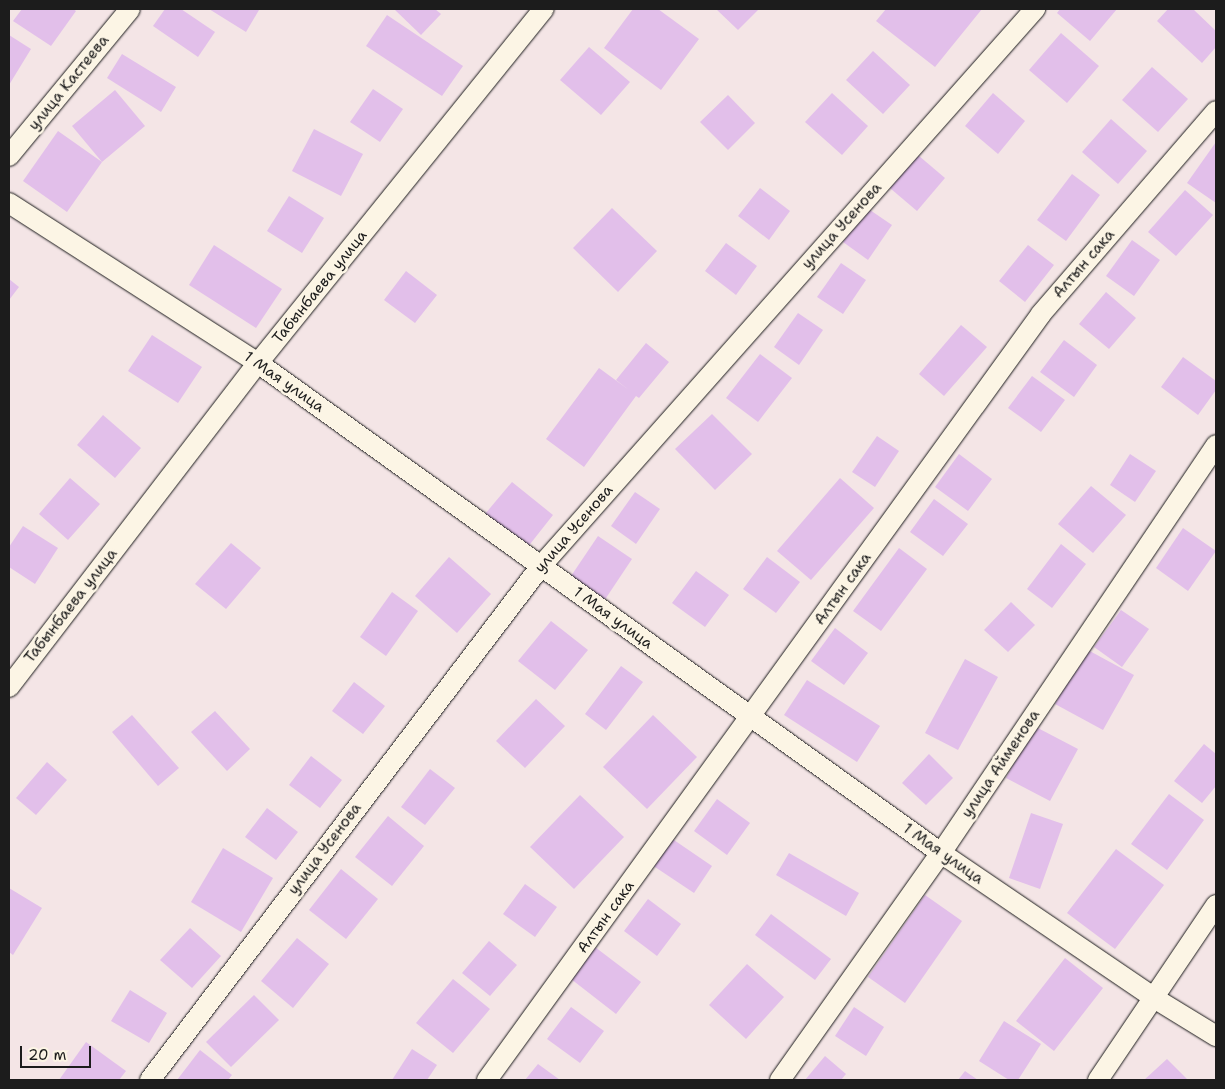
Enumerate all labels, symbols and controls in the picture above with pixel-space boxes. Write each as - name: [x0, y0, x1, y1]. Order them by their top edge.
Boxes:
- street label: улица Кастеева: [25, 32, 113, 134]
- street label: улица Усенова: [798, 179, 886, 273]
- street label: Алтын сака: [1049, 226, 1119, 302]
- street label: Табынбаева улица: [269, 227, 371, 347]
- street label: 1 Мая улица: [240, 348, 328, 416]
- street label: улица Усенова: [531, 482, 617, 576]
- street label: Табынбаева улица: [21, 545, 121, 667]
- street label: Алтын сака: [811, 549, 875, 629]
- street label: 1 Мая улица: [570, 583, 656, 653]
- street label: улица Айменова: [958, 707, 1044, 821]
- street label: улица Усенова: [285, 800, 365, 898]
- street label: 1 Мая улица: [899, 820, 987, 888]
- street label: Алтын сака: [574, 877, 638, 957]
- scale bar: [22, 1036, 94, 1068]
- text: 20 m: [28, 1045, 67, 1065]

